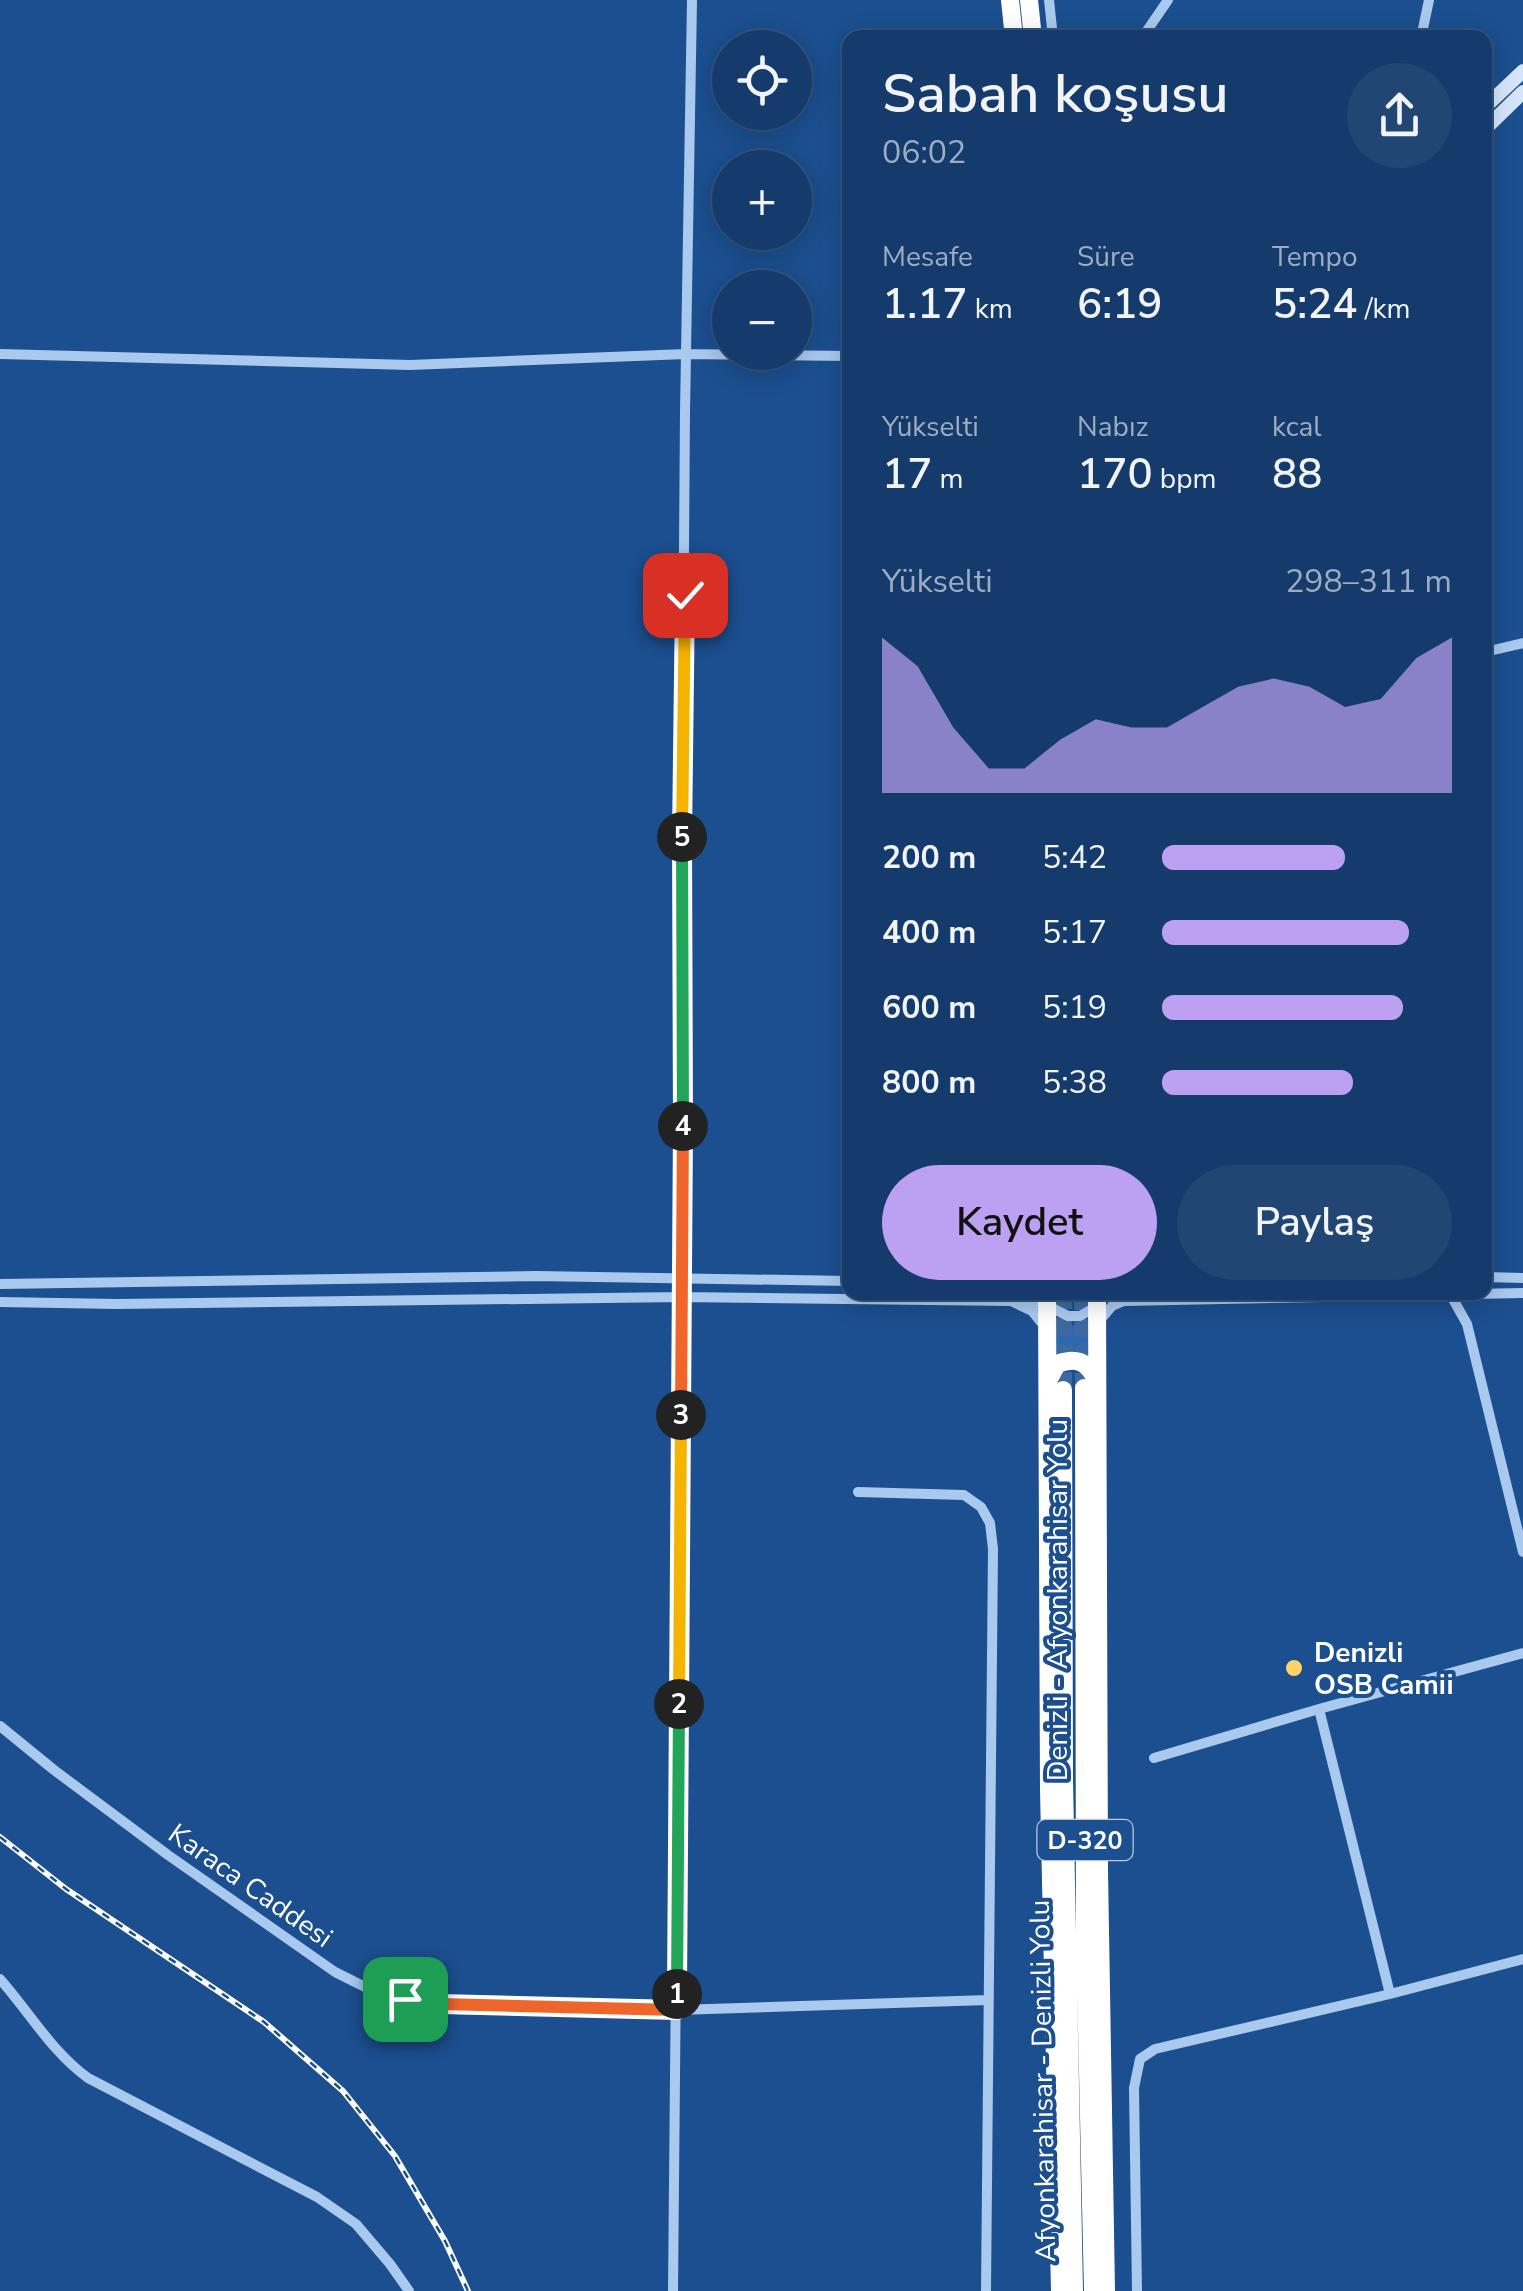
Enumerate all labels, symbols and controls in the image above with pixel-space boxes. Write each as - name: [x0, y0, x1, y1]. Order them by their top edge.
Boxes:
- map controls: [712, 30, 812, 370]
- button: locate: [712, 30, 812, 130]
- text: Sabah koşusu: [882, 56, 1229, 131]
- button: share: [1347, 63, 1452, 168]
- text: 06:02: [882, 131, 966, 174]
- button: +: [712, 150, 812, 250]
- text: Mesafe: [882, 238, 973, 276]
- text: Süre: [1077, 238, 1135, 276]
- text: Tempo: [1272, 238, 1357, 276]
- button: −: [712, 270, 812, 370]
- text: 1.17: [882, 276, 968, 333]
- text: 6:19: [1077, 276, 1163, 333]
- text: 5:24: [1272, 276, 1358, 333]
- text: km: [968, 290, 1013, 328]
- text: /km: [1358, 290, 1411, 328]
- text: Yükselti: [882, 408, 979, 446]
- text: Nabız: [1077, 408, 1148, 446]
- text: kcal: [1272, 408, 1322, 446]
- text: 17: [882, 446, 932, 503]
- text: 170: [1077, 446, 1153, 503]
- text: 88: [1272, 446, 1322, 503]
- text: m: [932, 460, 964, 498]
- text: bpm: [1153, 460, 1216, 498]
- pin: [643, 553, 728, 638]
- text: Yükselti: [882, 560, 993, 603]
- text: 298–311 m: [1285, 560, 1452, 603]
- icon: check: [658, 568, 713, 623]
- pin: 5: [657, 812, 707, 862]
- text: 5: [674, 818, 690, 856]
- text: 200 m: [882, 836, 976, 879]
- text: 5:42: [1042, 836, 1107, 879]
- text: 400 m: [882, 911, 976, 954]
- text: 5:17: [1042, 911, 1107, 954]
- text: 600 m: [882, 986, 976, 1029]
- text: 5:19: [1042, 986, 1107, 1029]
- text: 800 m: [882, 1061, 976, 1104]
- text: 5:38: [1042, 1061, 1107, 1104]
- pin: 4: [658, 1101, 708, 1151]
- text: 4: [675, 1107, 691, 1145]
- button: Kaydet: [882, 1165, 1157, 1280]
- button: Paylaş: [1177, 1165, 1452, 1280]
- pin: 3: [656, 1390, 706, 1440]
- text: 3: [673, 1396, 689, 1434]
- street label: Denizli - Afyonkarahisar Yolu: [1039, 1419, 1077, 1781]
- place label: Denizli OSB Camii: [1314, 1634, 1454, 1704]
- marker: Denizli OSB Camii: [1283, 1657, 1305, 1679]
- pin: 2: [654, 1679, 704, 1729]
- text: 2: [671, 1685, 687, 1723]
- street label: Karaca Caddesi: [161, 1815, 340, 1957]
- road number: D-320: [1038, 1820, 1132, 1860]
- street label: Afyonkarahisar - Denizli Yolu: [1021, 1899, 1065, 2263]
- pin: [363, 1957, 448, 2042]
- pin: 1: [652, 1969, 702, 2019]
- icon: arrive: [378, 1972, 433, 2027]
- text: 1: [669, 1975, 685, 2013]

